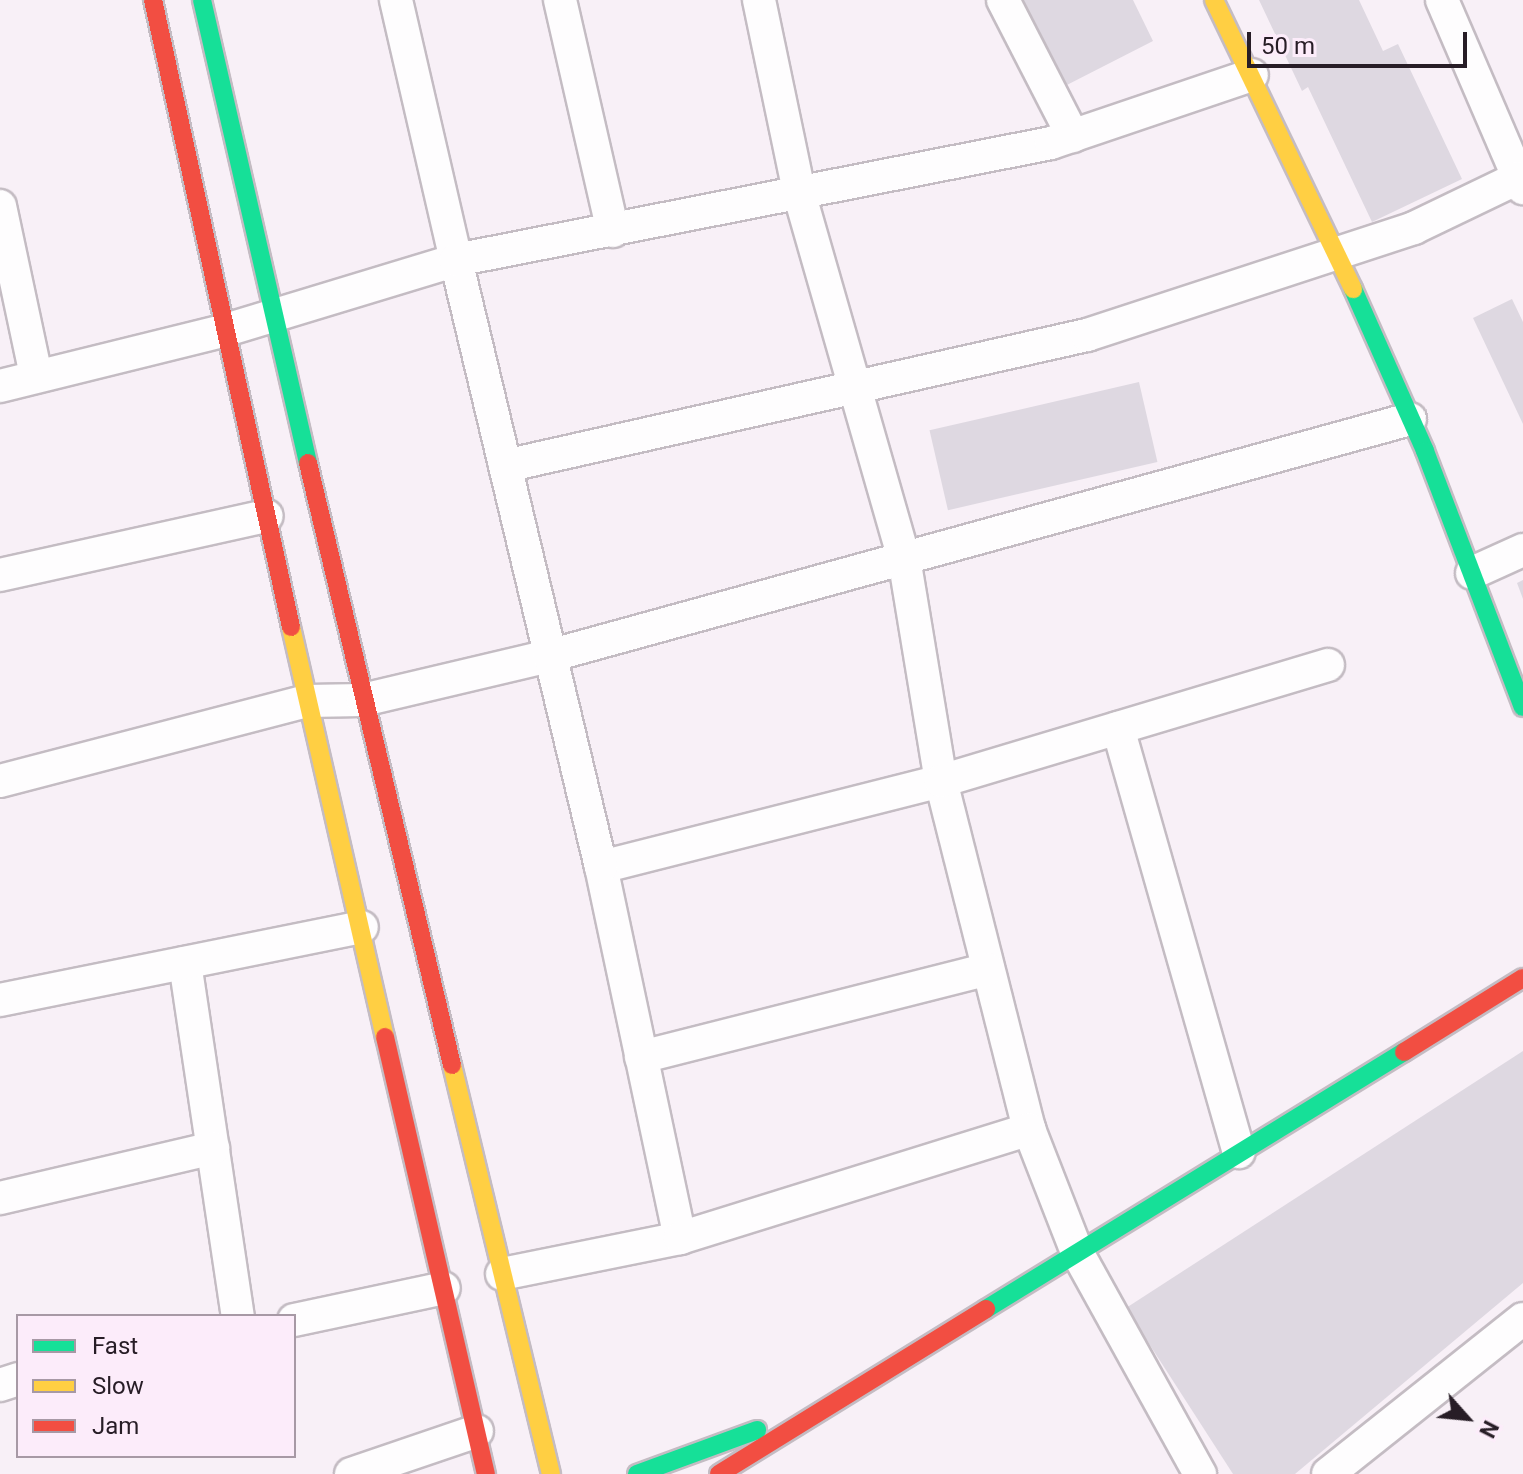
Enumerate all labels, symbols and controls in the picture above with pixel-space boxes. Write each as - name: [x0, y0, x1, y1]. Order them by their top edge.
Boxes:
- scale bar: [1251, 16, 1471, 66]
- text: 50 m: [1261, 32, 1315, 60]
- legend: [16, 1314, 296, 1458]
- text: Fast: [92, 1332, 138, 1360]
- text: Slow: [92, 1372, 144, 1400]
- north arrow: [1427, 1378, 1507, 1458]
- text: Jam: [92, 1412, 139, 1440]
- text: N: [1474, 1417, 1503, 1442]

